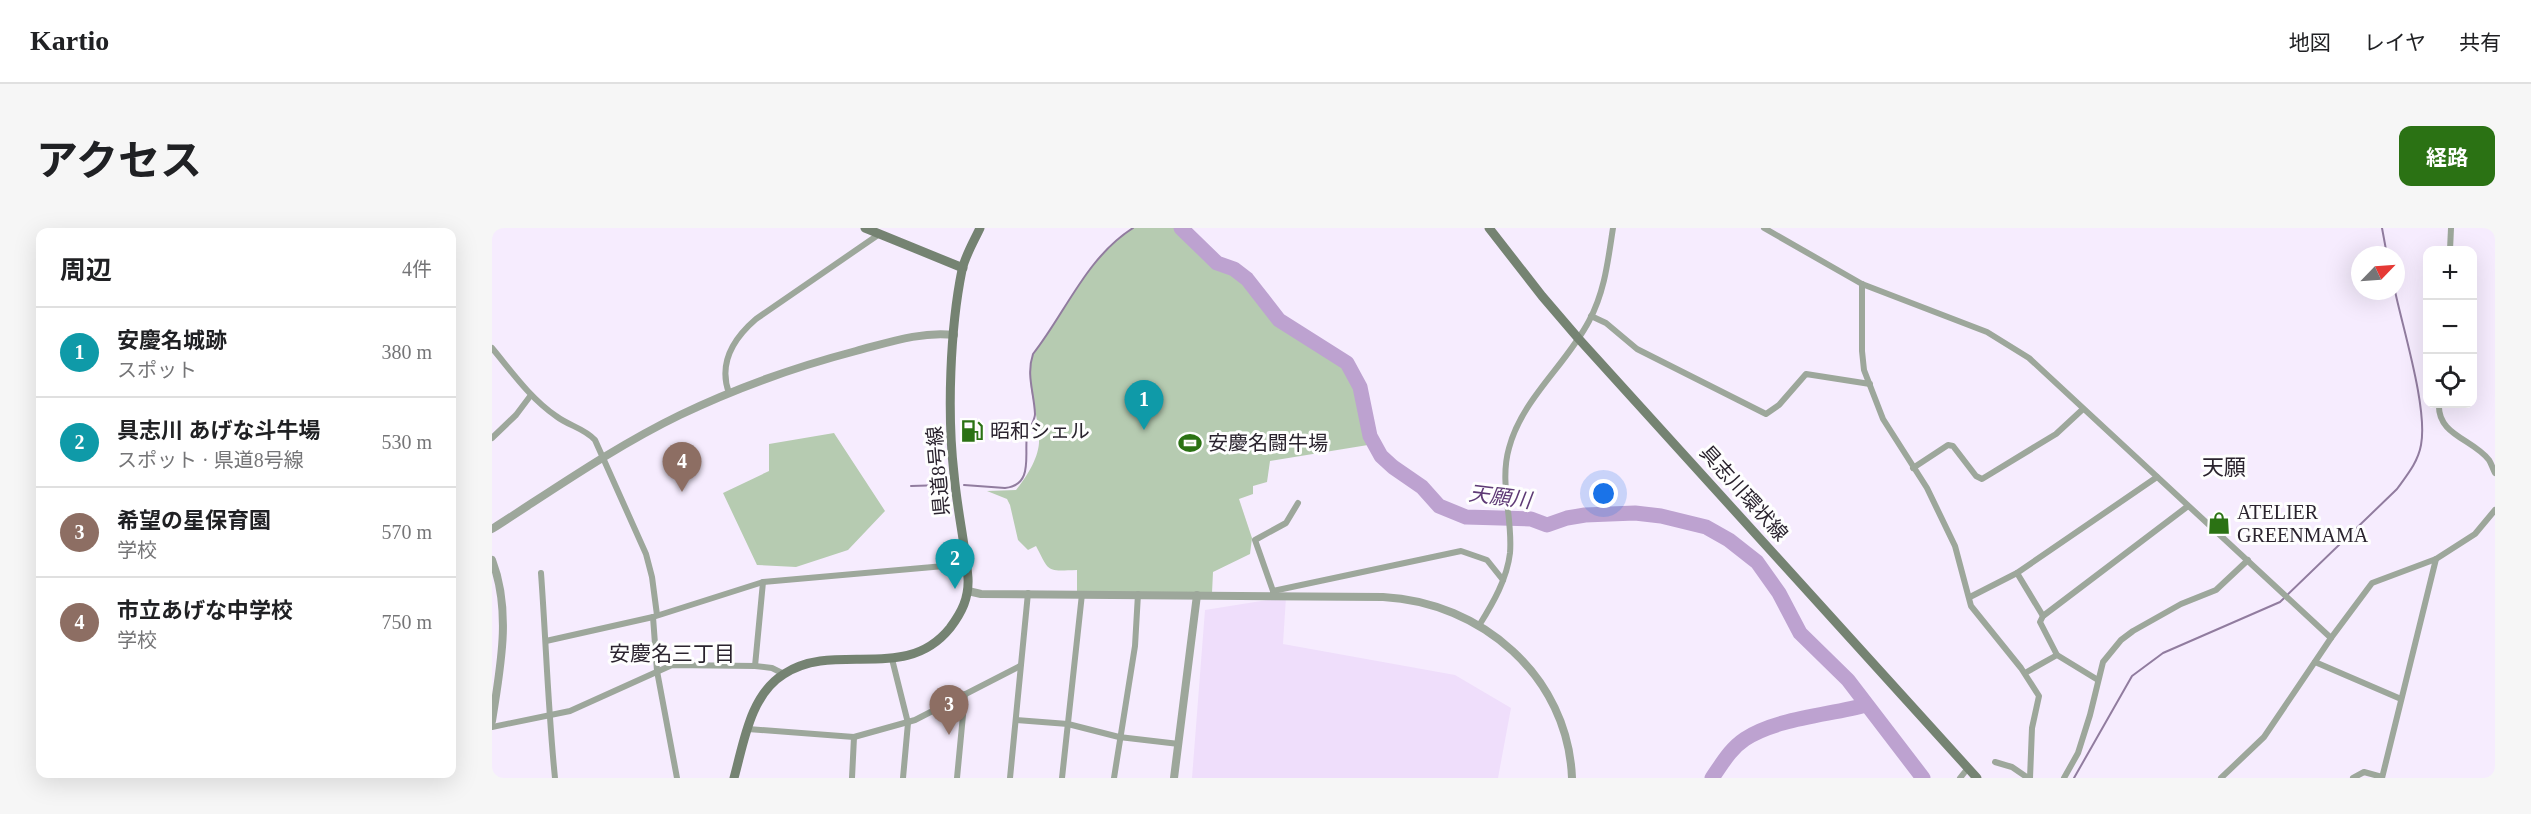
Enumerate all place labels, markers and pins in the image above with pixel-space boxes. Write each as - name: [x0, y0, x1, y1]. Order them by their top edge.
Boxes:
- pin: 1: [1124, 380, 1164, 430]
- fuel station icon: 昭和シェル: [959, 418, 985, 444]
- place label: 昭和シェル: [990, 420, 1090, 442]
- sports icon: 安慶名闘牛場: [1177, 430, 1203, 456]
- place label: 安慶名闘牛場: [1208, 432, 1328, 454]
- pin: 4: [662, 442, 702, 492]
- place label: ATELIER GREENMAMA: [2237, 501, 2369, 546]
- shop icon: ATELIER GREENMAMA: [2206, 510, 2232, 536]
- pin: 2: [936, 540, 974, 589]
- pin: 3: [930, 686, 968, 735]

